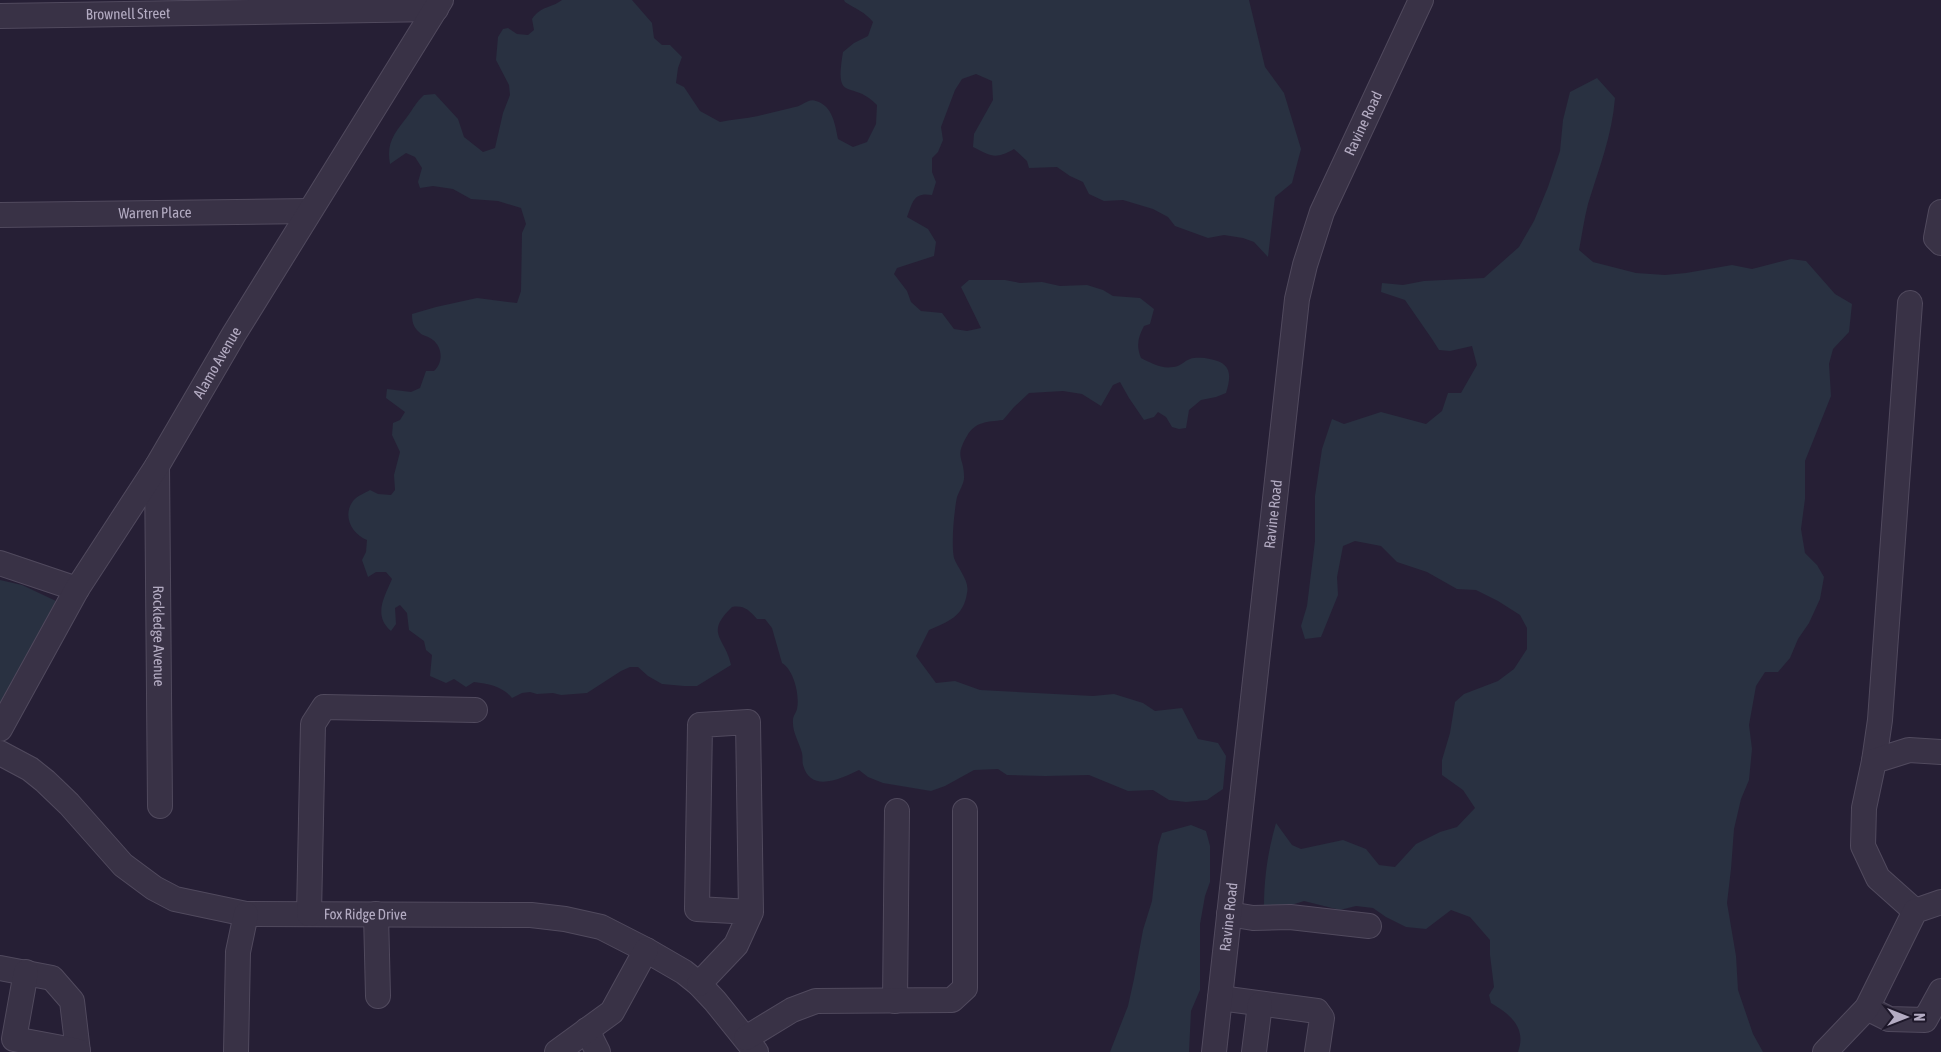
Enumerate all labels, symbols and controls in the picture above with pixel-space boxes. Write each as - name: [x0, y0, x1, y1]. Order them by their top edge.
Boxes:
- street label: Brownell Street: [86, 4, 170, 23]
- street label: Ravine Road: [1341, 88, 1385, 158]
- street label: Warren Place: [118, 204, 192, 221]
- street label: Alamo Avenue: [189, 324, 244, 401]
- street label: Ravine Road: [1261, 479, 1285, 549]
- street label: Rockledge Avenue: [150, 585, 168, 687]
- street label: Ravine Road: [1216, 882, 1241, 952]
- street label: Fox Ridge Drive: [324, 905, 407, 923]
- north arrow: [1881, 992, 1931, 1042]
- text: N: [1911, 1013, 1927, 1021]

